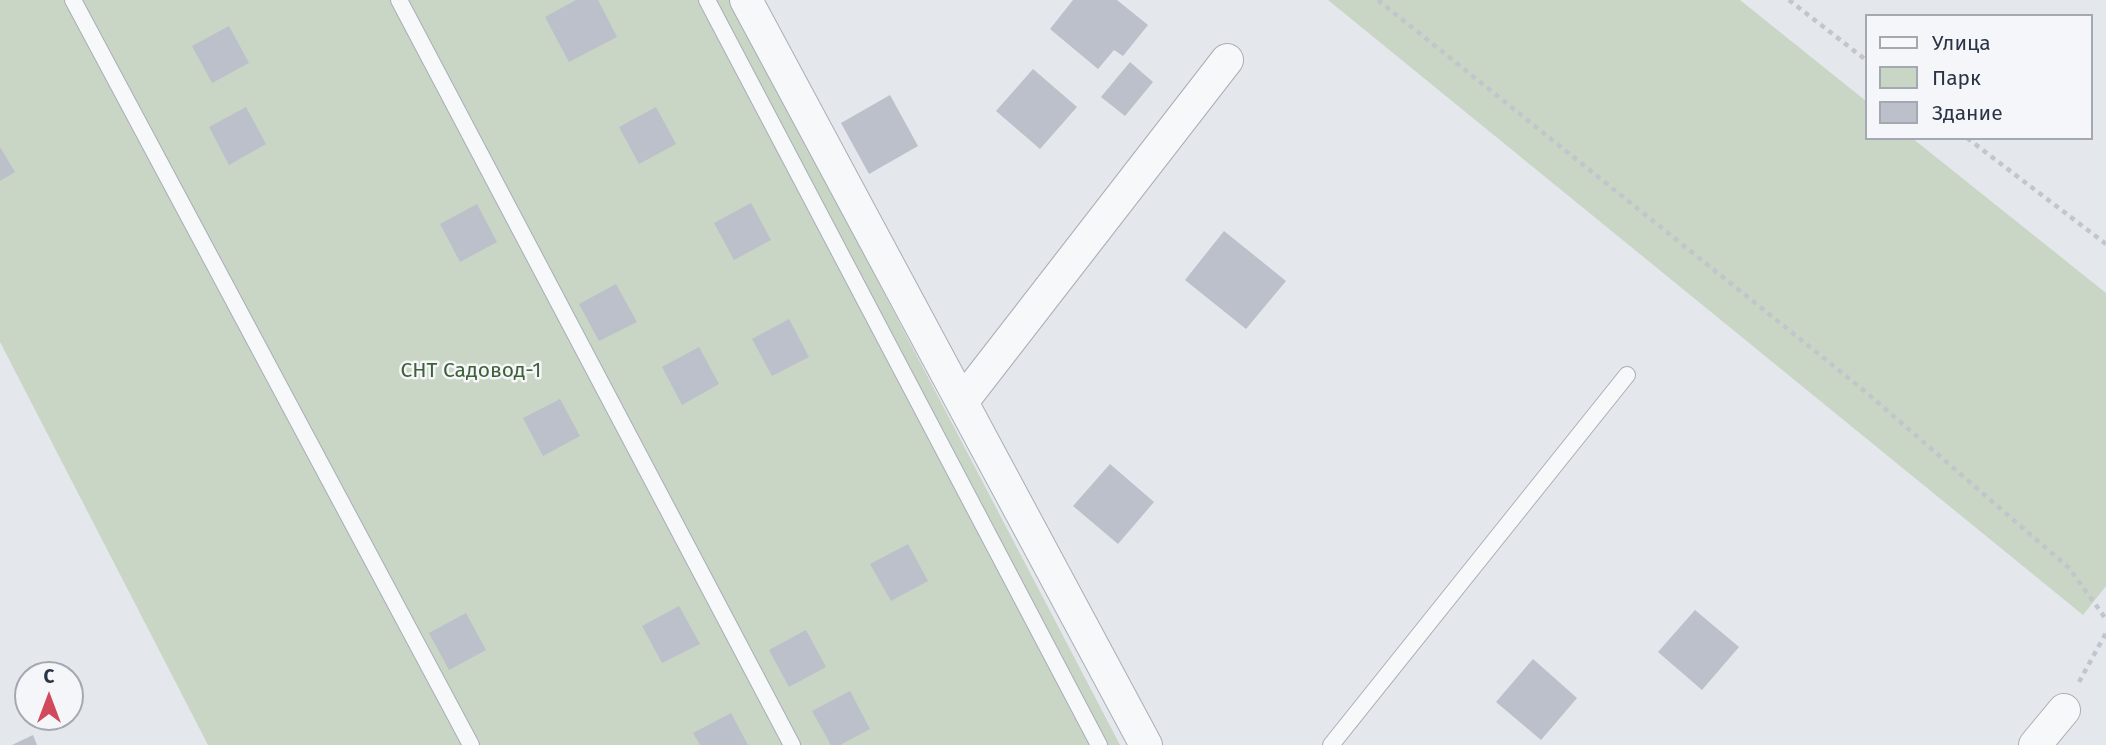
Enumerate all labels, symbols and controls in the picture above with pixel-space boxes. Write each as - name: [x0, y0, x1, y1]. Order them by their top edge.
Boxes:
- legend: [1864, 14, 2092, 140]
- text: Улица: [1932, 30, 1991, 56]
- text: Парк: [1932, 65, 1981, 91]
- text: Здание: [1932, 100, 2003, 126]
- park label: СНТ Садовод-1: [401, 358, 541, 384]
- north arrow: [14, 661, 84, 731]
- text: С: [44, 665, 54, 688]

